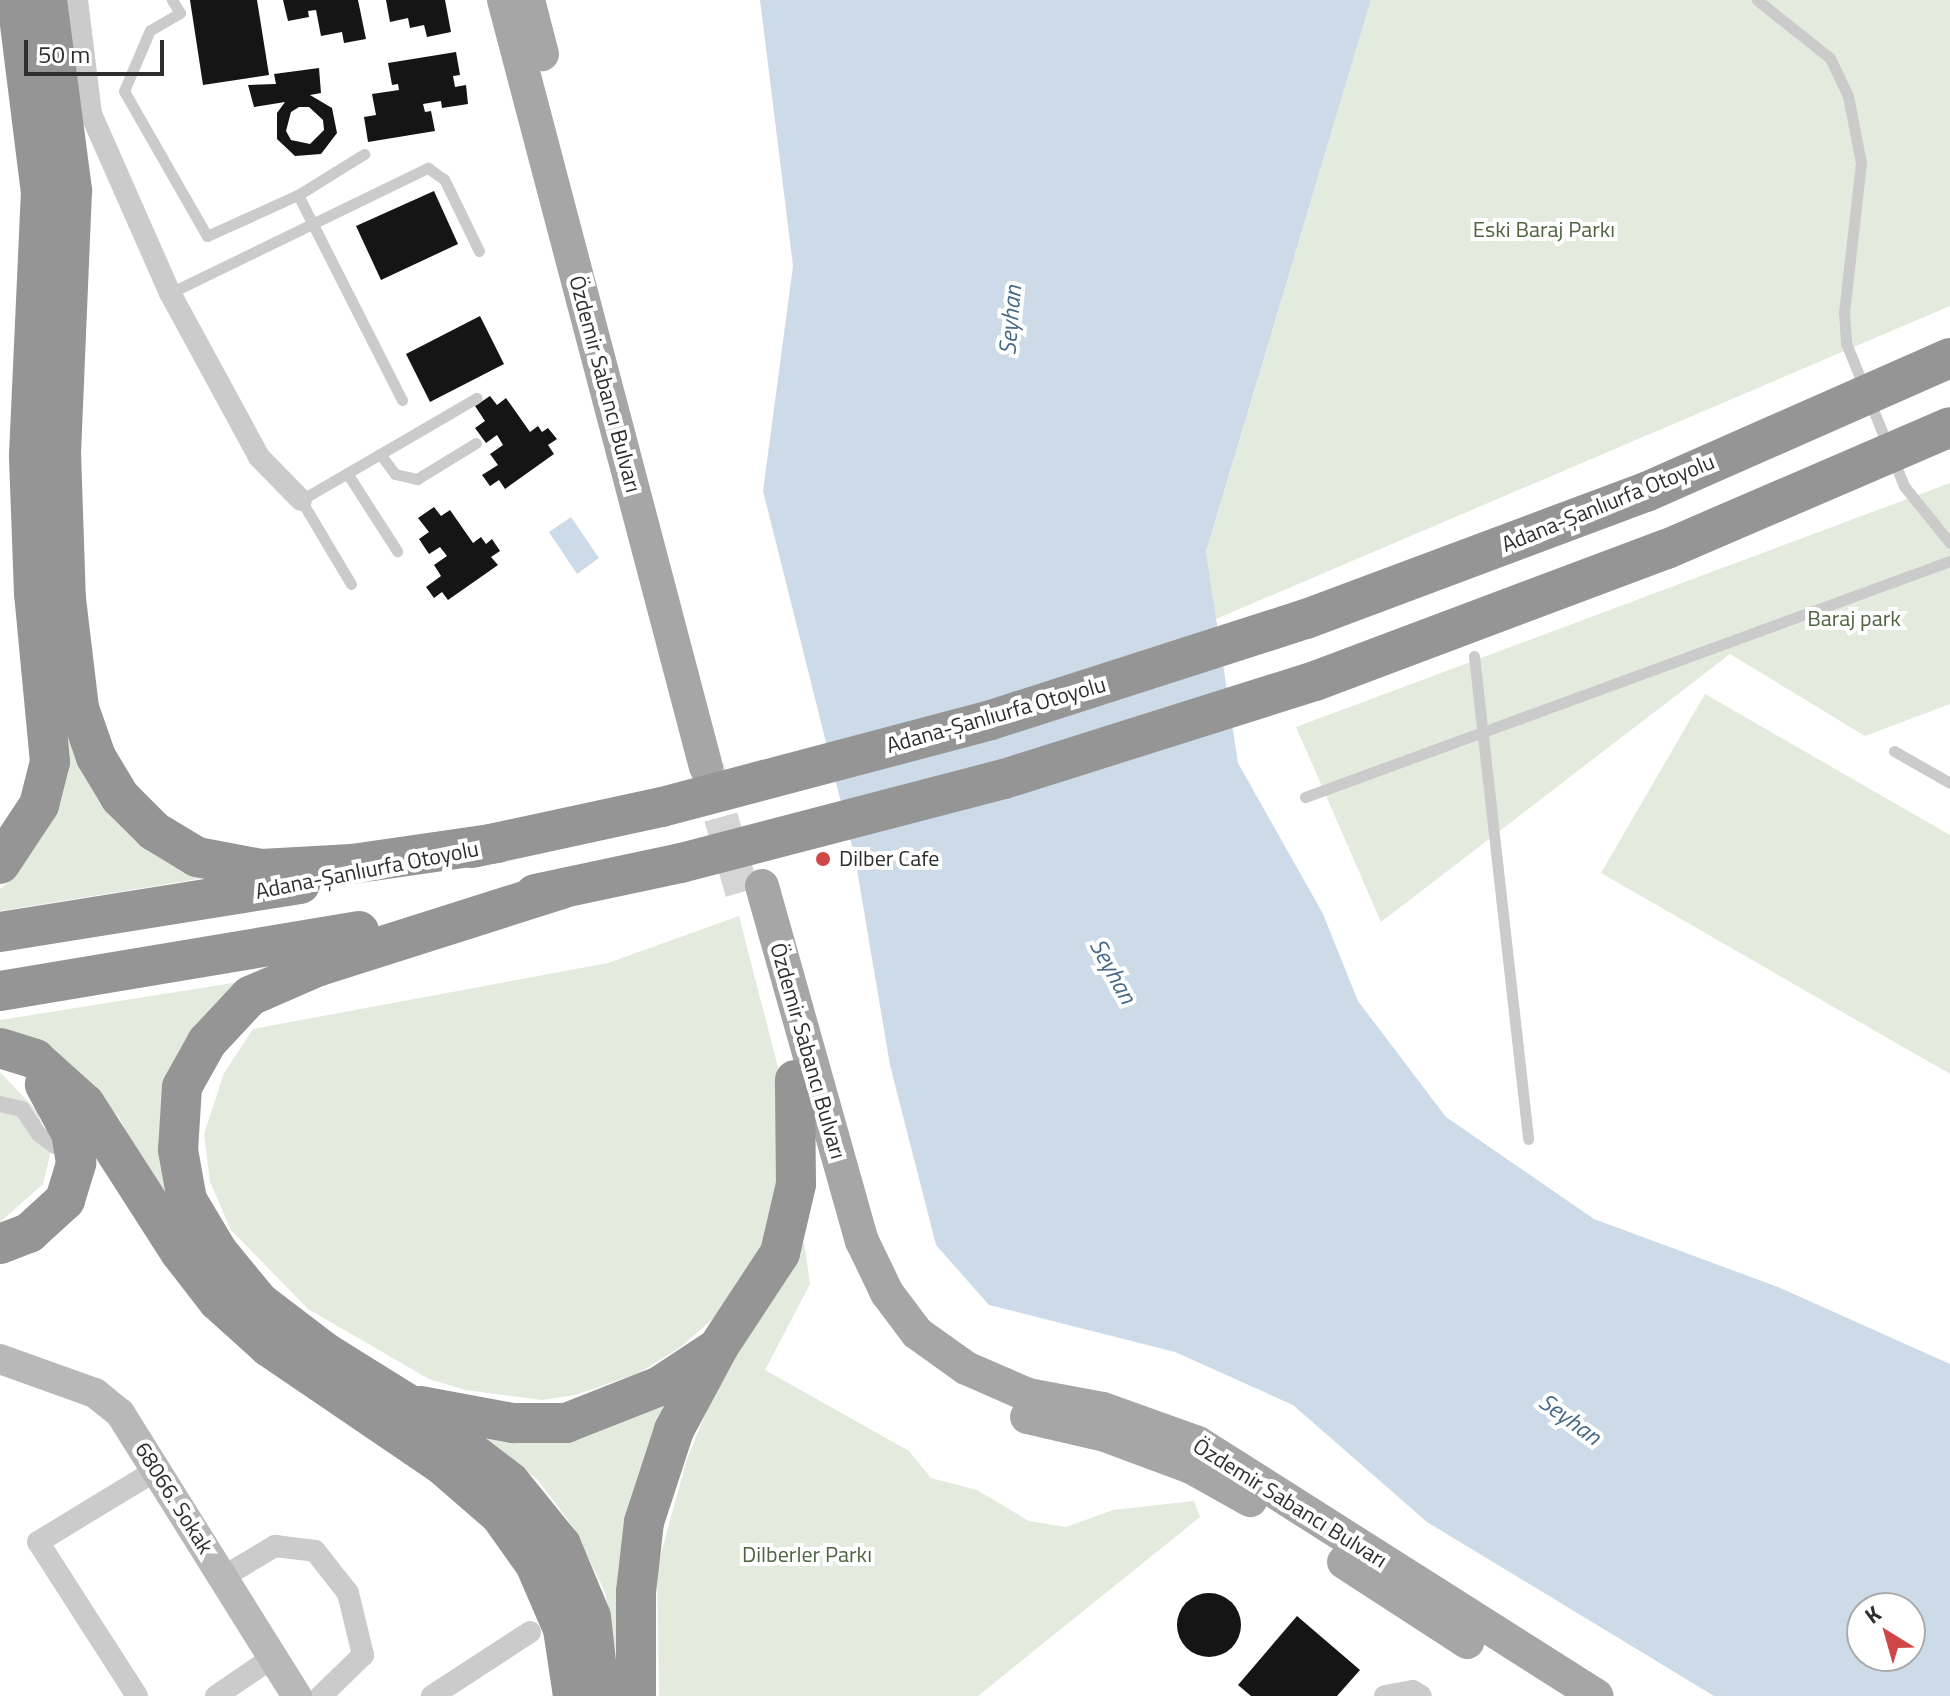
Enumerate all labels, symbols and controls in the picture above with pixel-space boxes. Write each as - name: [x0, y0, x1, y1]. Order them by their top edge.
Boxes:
- scale bar: [28, 24, 168, 74]
- text: 50 m: [38, 36, 90, 72]
- park label: Eski Baraj Parkı: [1473, 217, 1615, 243]
- street label: Özdemir Sabancı Bulvarı: [563, 273, 647, 495]
- water label: Seyhan: [993, 284, 1027, 356]
- street label: Adana-Şanlıurfa Otoyolu: [1498, 448, 1718, 558]
- park label: Baraj park: [1807, 606, 1901, 632]
- street label: Adana-Şanlıurfa Otoyolu: [883, 671, 1109, 759]
- street label: Adana-Şanlıurfa Otoyolu: [253, 835, 481, 905]
- place label: Dilber Cafe: [839, 846, 939, 872]
- marker: Dilber Cafe: [814, 850, 832, 868]
- water label: Seyhan: [1084, 934, 1142, 1008]
- street label: Özdemir Sabancı Bulvarı: [764, 940, 852, 1162]
- water label: Seyhan: [1533, 1387, 1607, 1451]
- street label: Özdemir Sabancı Bulvarı: [1188, 1433, 1392, 1573]
- street label: 68066. Sokak: [129, 1437, 219, 1559]
- park label: Dilberler Parkı: [742, 1542, 872, 1568]
- north arrow: [1846, 1592, 1926, 1672]
- text: K: [1857, 1597, 1888, 1632]

